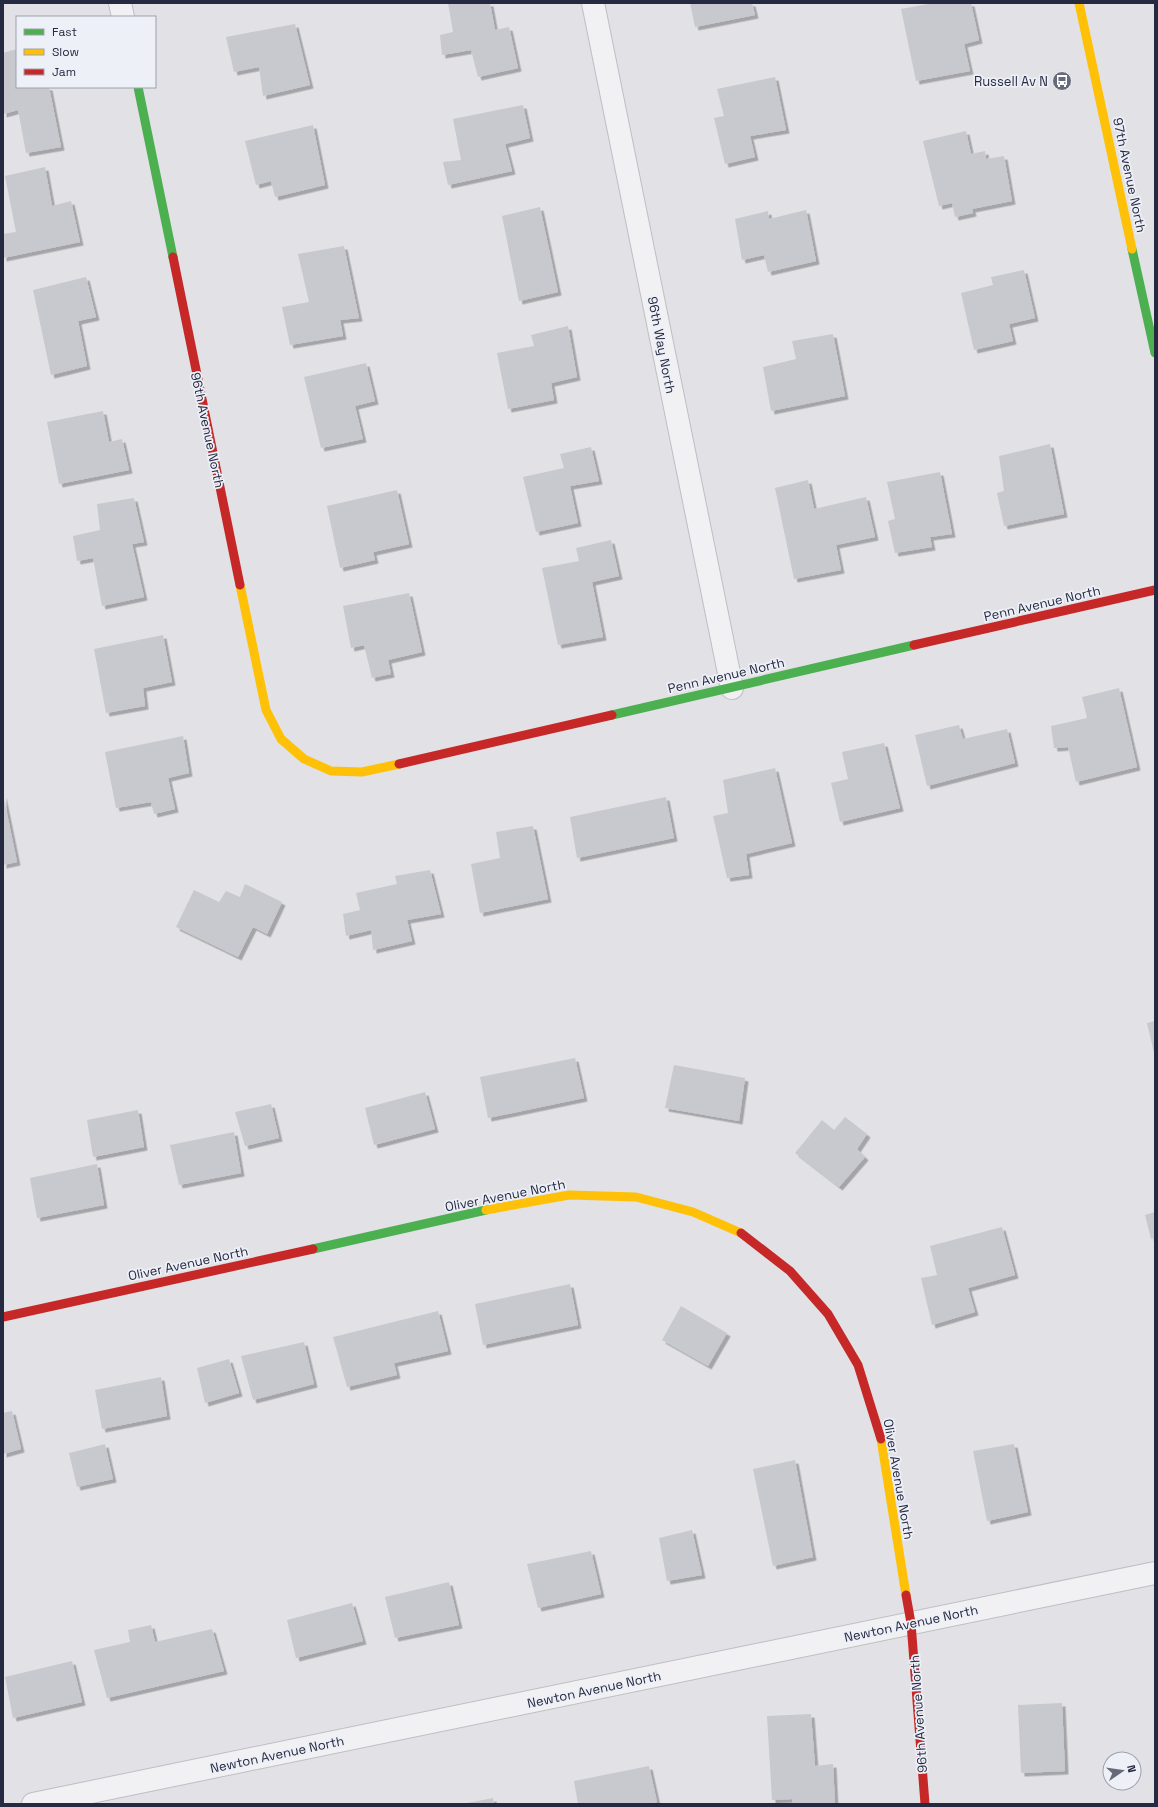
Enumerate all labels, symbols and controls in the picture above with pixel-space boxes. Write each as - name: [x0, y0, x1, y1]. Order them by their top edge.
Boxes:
- legend: [16, 16, 156, 88]
- text: Fast: [52, 24, 77, 40]
- text: Slow: [52, 44, 79, 60]
- text: Jam: [52, 64, 76, 80]
- bus stop icon: Russell Av N: [1051, 70, 1073, 92]
- place label: Russell Av N: [974, 73, 1048, 90]
- street label: 97th Avenue North: [1109, 116, 1150, 234]
- street label: 96th Way North: [644, 295, 679, 395]
- street label: 96th Avenue North: [187, 371, 228, 489]
- street label: Penn Avenue North: [982, 582, 1102, 625]
- street label: Penn Avenue North: [666, 654, 786, 697]
- street label: Oliver Avenue North: [443, 1175, 567, 1216]
- street label: Oliver Avenue North: [127, 1242, 250, 1285]
- street label: Oliver Avenue North: [880, 1417, 918, 1541]
- street label: Newton Avenue North: [843, 1601, 980, 1646]
- street label: 96th Avenue North: [906, 1655, 931, 1773]
- street label: Newton Avenue North: [526, 1667, 663, 1712]
- street label: Newton Avenue North: [209, 1732, 346, 1777]
- north arrow: [1102, 1751, 1142, 1791]
- text: N: [1124, 1764, 1139, 1774]

